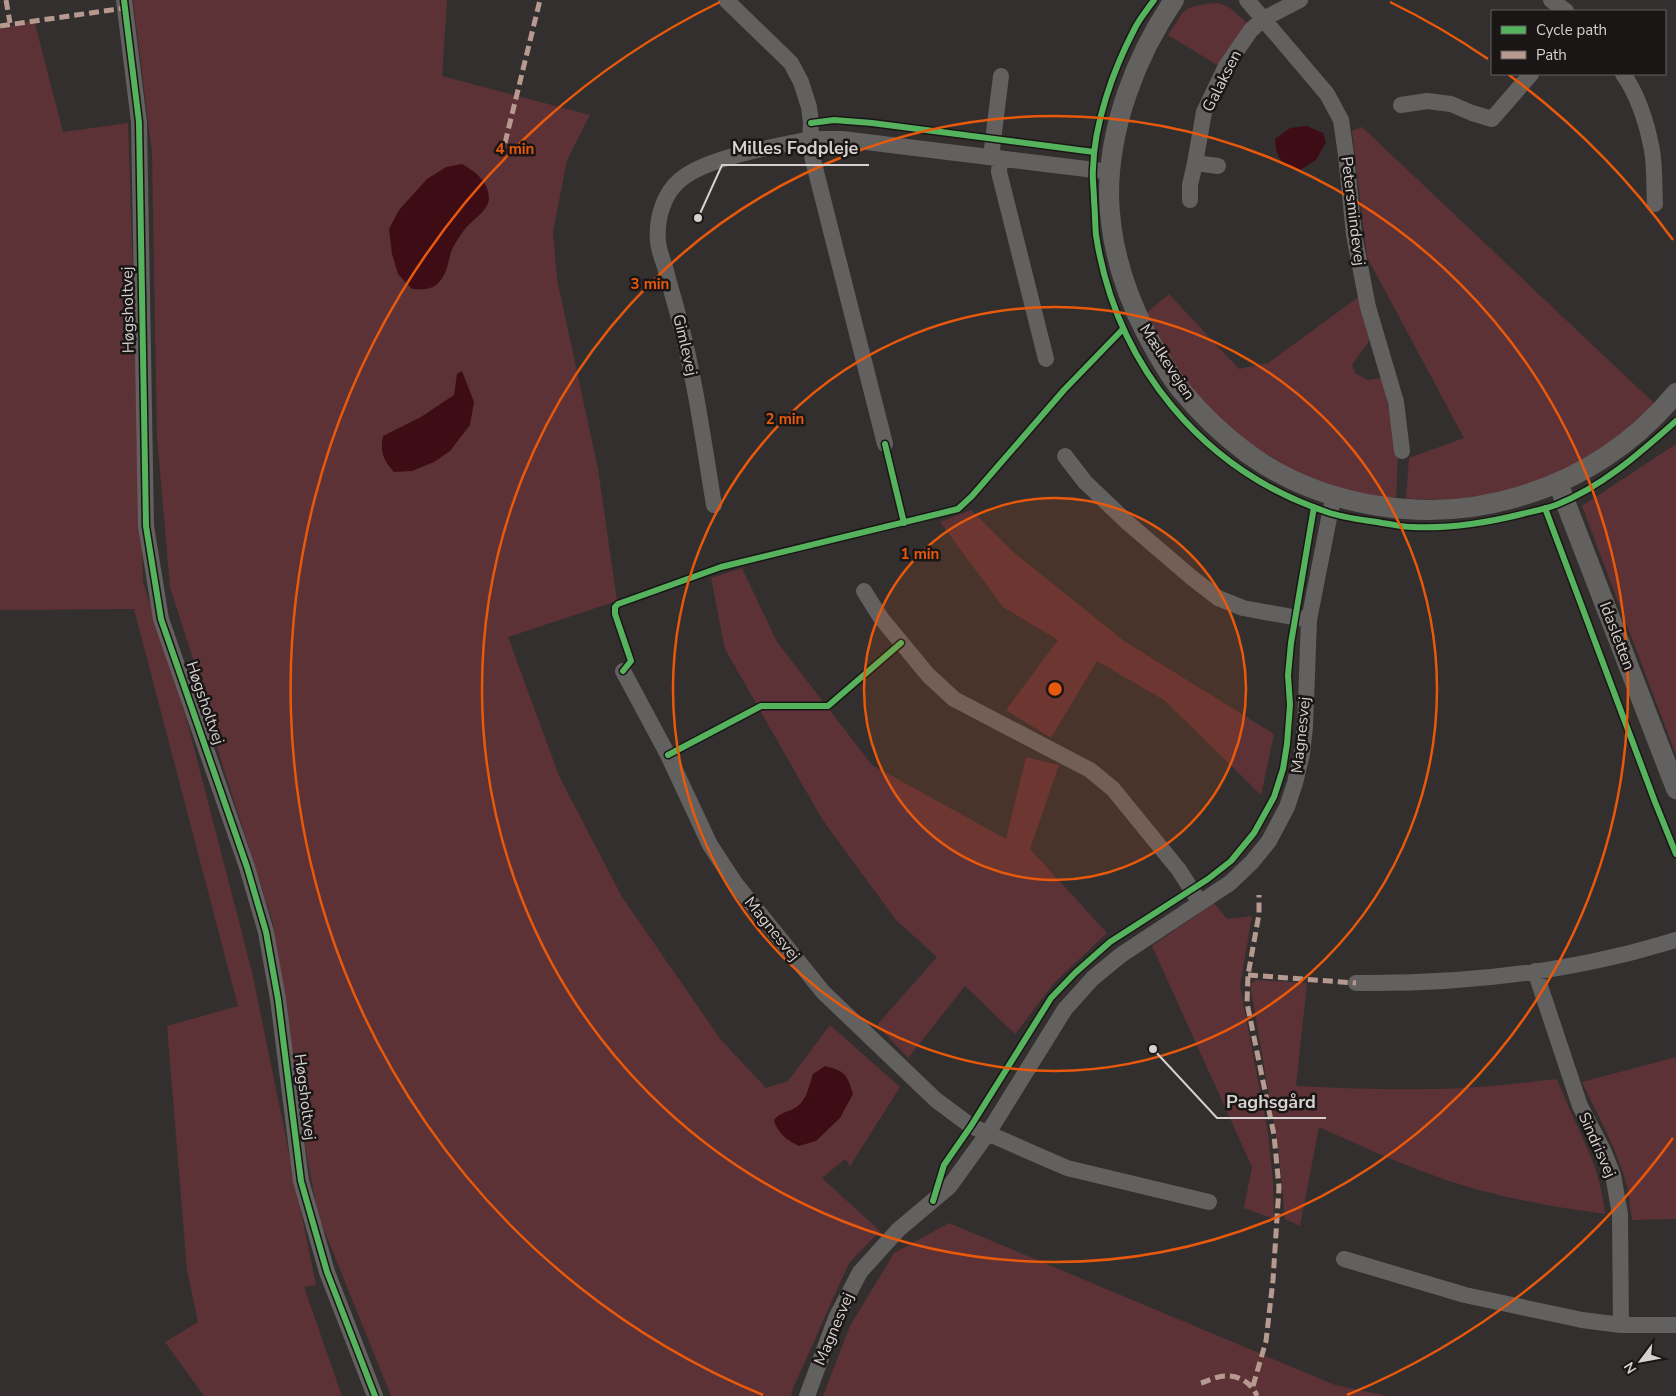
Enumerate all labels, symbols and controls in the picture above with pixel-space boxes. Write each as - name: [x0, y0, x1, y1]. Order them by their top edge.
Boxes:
- legend: [1491, 10, 1666, 75]
- text: Cycle path: [1536, 20, 1607, 40]
- text: Path: [1536, 45, 1567, 65]
- street label: Galaksen: [1197, 46, 1247, 116]
- callout: Milles Fodpleje: [722, 132, 869, 165]
- text: Milles Fodpleje: [732, 136, 859, 160]
- text: 4 min: [496, 139, 534, 159]
- street label: Petersmindevej: [1335, 155, 1371, 267]
- street label: Høgsholtvej: [116, 266, 140, 354]
- text: 3 min: [631, 274, 669, 294]
- street label: Gimlevej: [667, 312, 703, 378]
- street label: Mælkevejen: [1134, 320, 1200, 404]
- text: 2 min: [766, 409, 804, 429]
- text: 1 min: [901, 544, 939, 564]
- street label: Idasletten: [1594, 599, 1640, 673]
- street label: Høgsholtvej: [180, 658, 230, 748]
- centre of rings: [1046, 680, 1064, 698]
- street label: Magnesvej: [1286, 696, 1316, 774]
- street label: Magnesvej: [739, 892, 805, 966]
- street label: Høgsholtvej: [289, 1053, 321, 1141]
- callout: Paghsgård: [1217, 1085, 1326, 1118]
- text: Paghsgård: [1226, 1090, 1316, 1114]
- street label: Sindrisvej: [1573, 1109, 1621, 1181]
- street label: Magnesvej: [809, 1289, 859, 1369]
- north arrow: [1616, 1336, 1666, 1386]
- text: N: [1620, 1358, 1641, 1377]

